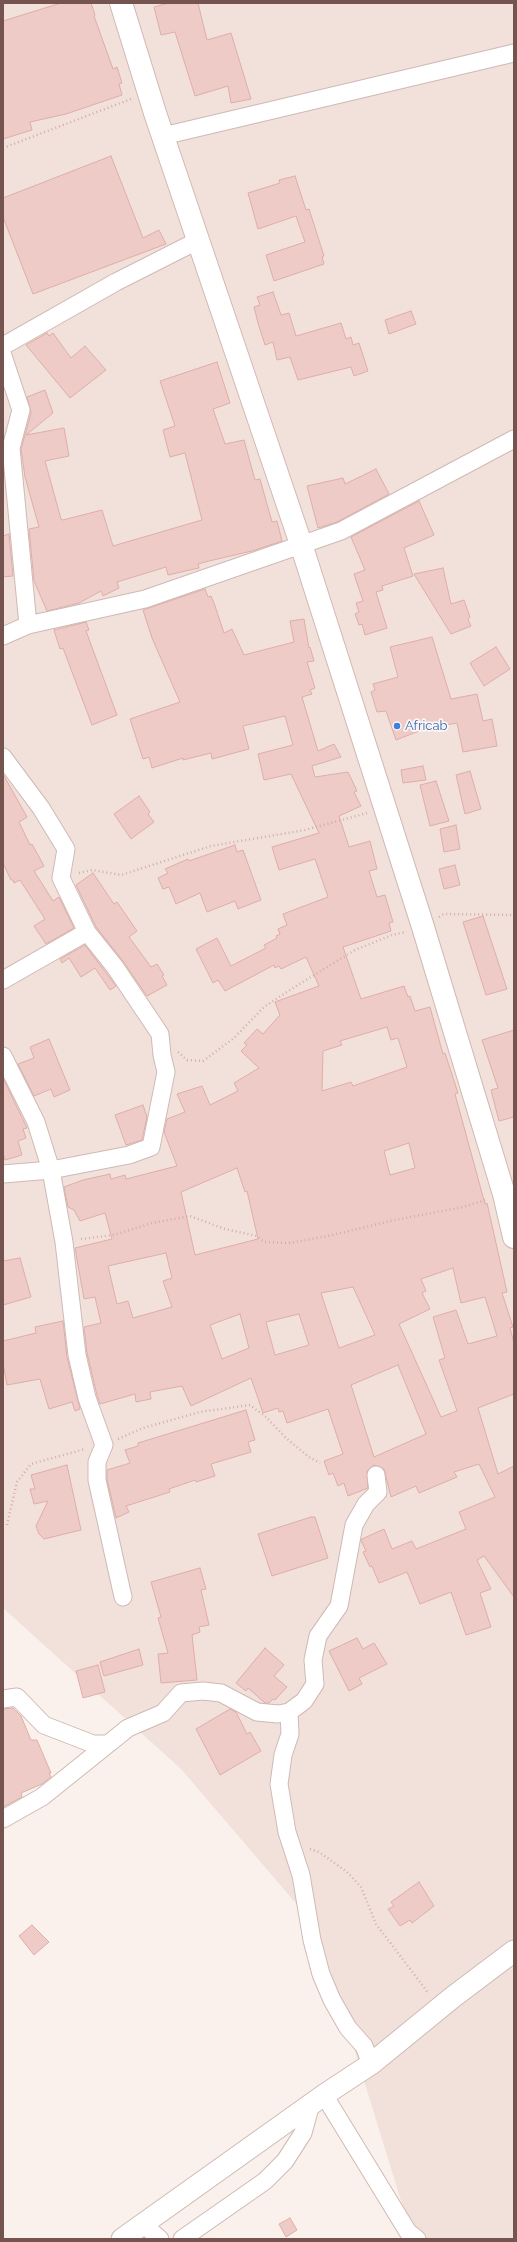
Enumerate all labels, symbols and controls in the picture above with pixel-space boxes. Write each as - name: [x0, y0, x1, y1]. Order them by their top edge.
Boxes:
- place label: Africab: [405, 718, 448, 734]
- marker: Africab: [392, 721, 402, 731]

